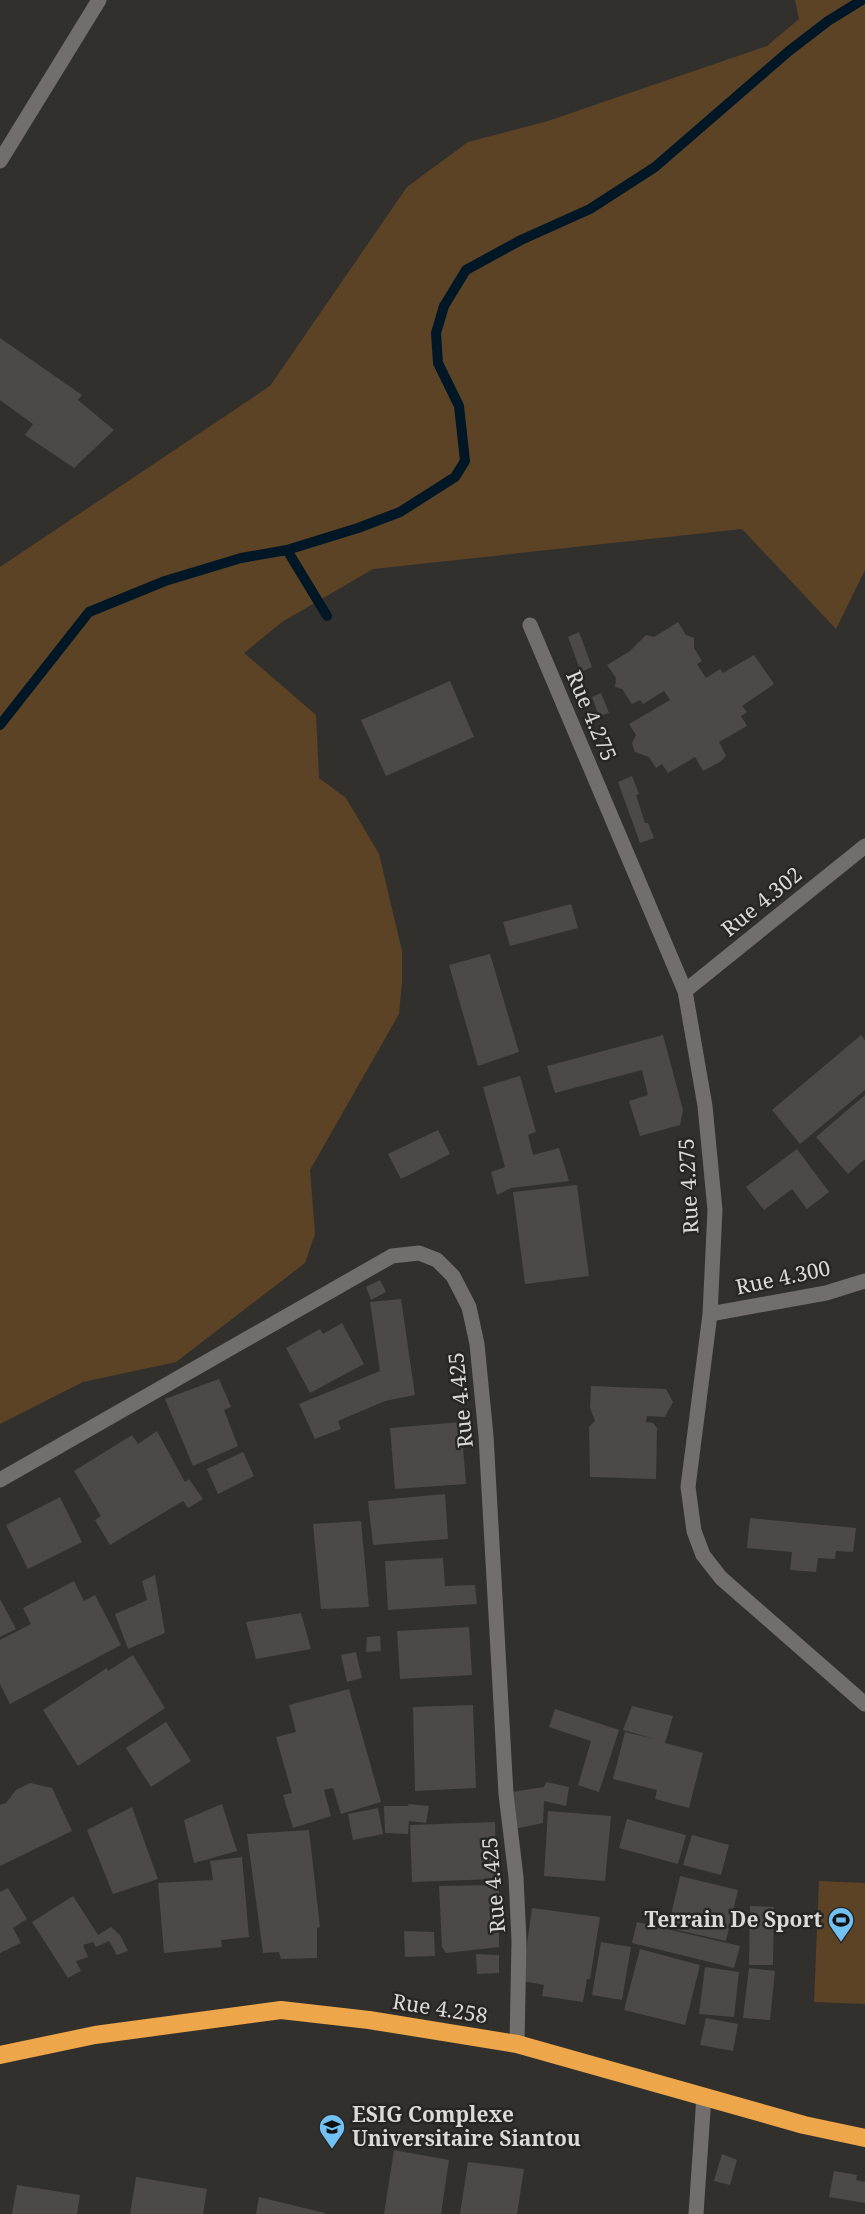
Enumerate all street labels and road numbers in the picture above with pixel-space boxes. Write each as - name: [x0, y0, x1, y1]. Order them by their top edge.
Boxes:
- street label: Rue 4.275: [560, 666, 624, 765]
- street label: Rue 4.302: [715, 860, 807, 942]
- street label: Rue 4.275: [672, 1137, 704, 1235]
- street label: Rue 4.300: [733, 1253, 833, 1301]
- street label: Rue 4.425: [441, 1351, 479, 1449]
- street label: Rue 4.425: [475, 1836, 511, 1934]
- street label: Rue 4.258: [391, 1987, 490, 2029]

